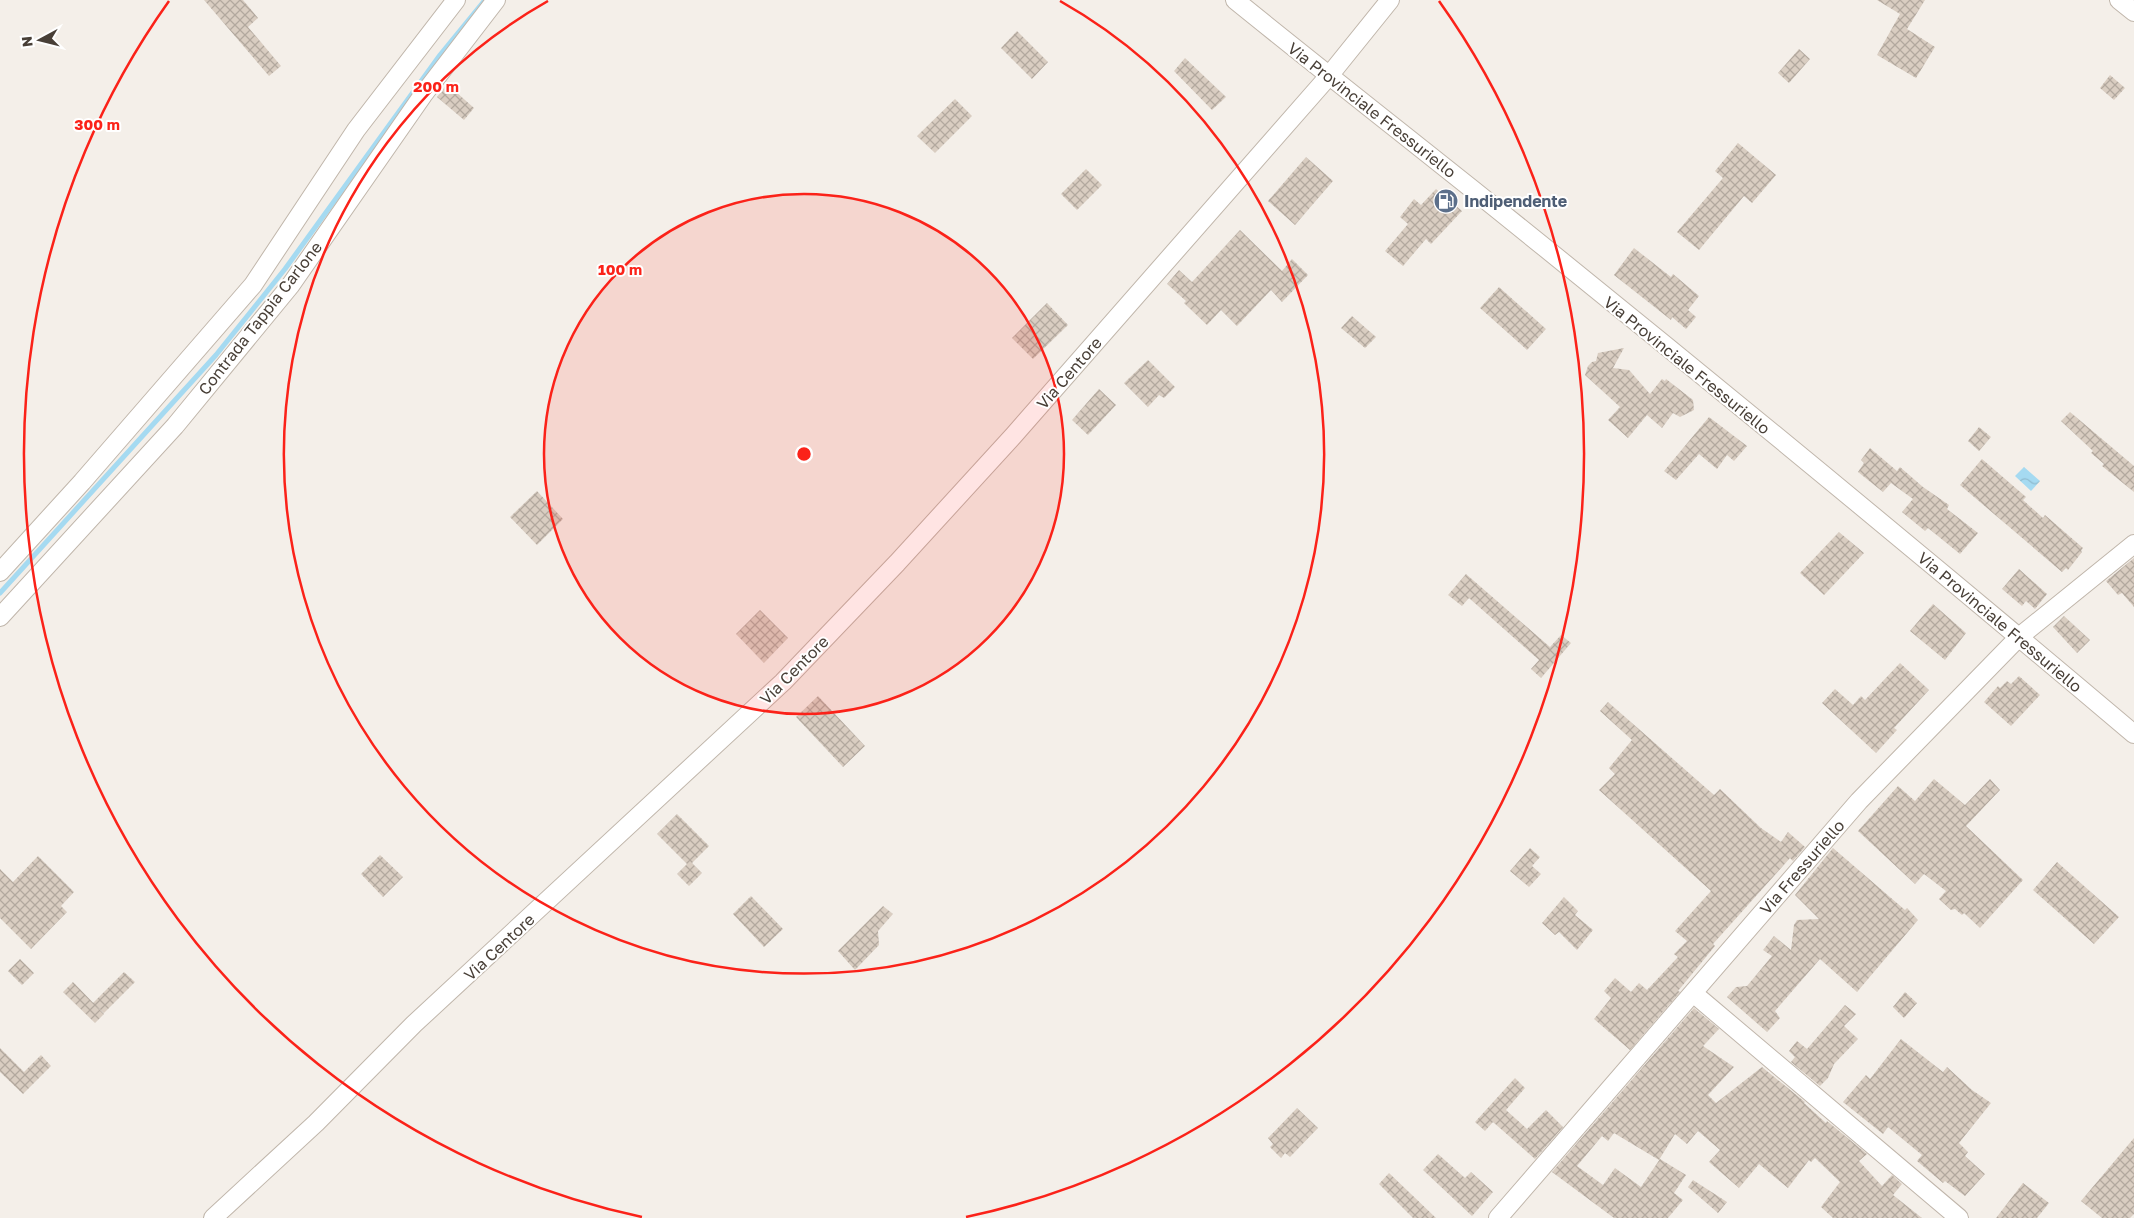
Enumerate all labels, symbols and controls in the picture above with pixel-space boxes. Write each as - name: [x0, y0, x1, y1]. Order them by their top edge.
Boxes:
- north arrow: [15, 15, 65, 65]
- text: N: [18, 35, 36, 48]
- street label: Via Provinciale Fressuriello: [1284, 38, 1460, 182]
- text: 200 m: [413, 77, 459, 95]
- text: 300 m: [74, 115, 120, 133]
- fuel station icon: Indipendente: [1433, 188, 1459, 214]
- place label: Indipendente: [1464, 191, 1567, 211]
- street label: Contrada Tappia Carlone: [194, 237, 326, 399]
- text: 100 m: [598, 260, 642, 278]
- street label: Via Provinciale Fressuriello: [1600, 292, 1774, 438]
- street label: Via Centore: [1032, 333, 1106, 413]
- centre of rings: [795, 445, 813, 463]
- street label: Via Provinciale Fressuriello: [1914, 547, 2086, 697]
- street label: Via Centore: [755, 631, 833, 709]
- street label: Via Fressuriello: [1755, 816, 1849, 918]
- street label: Via Centore: [460, 909, 538, 985]

